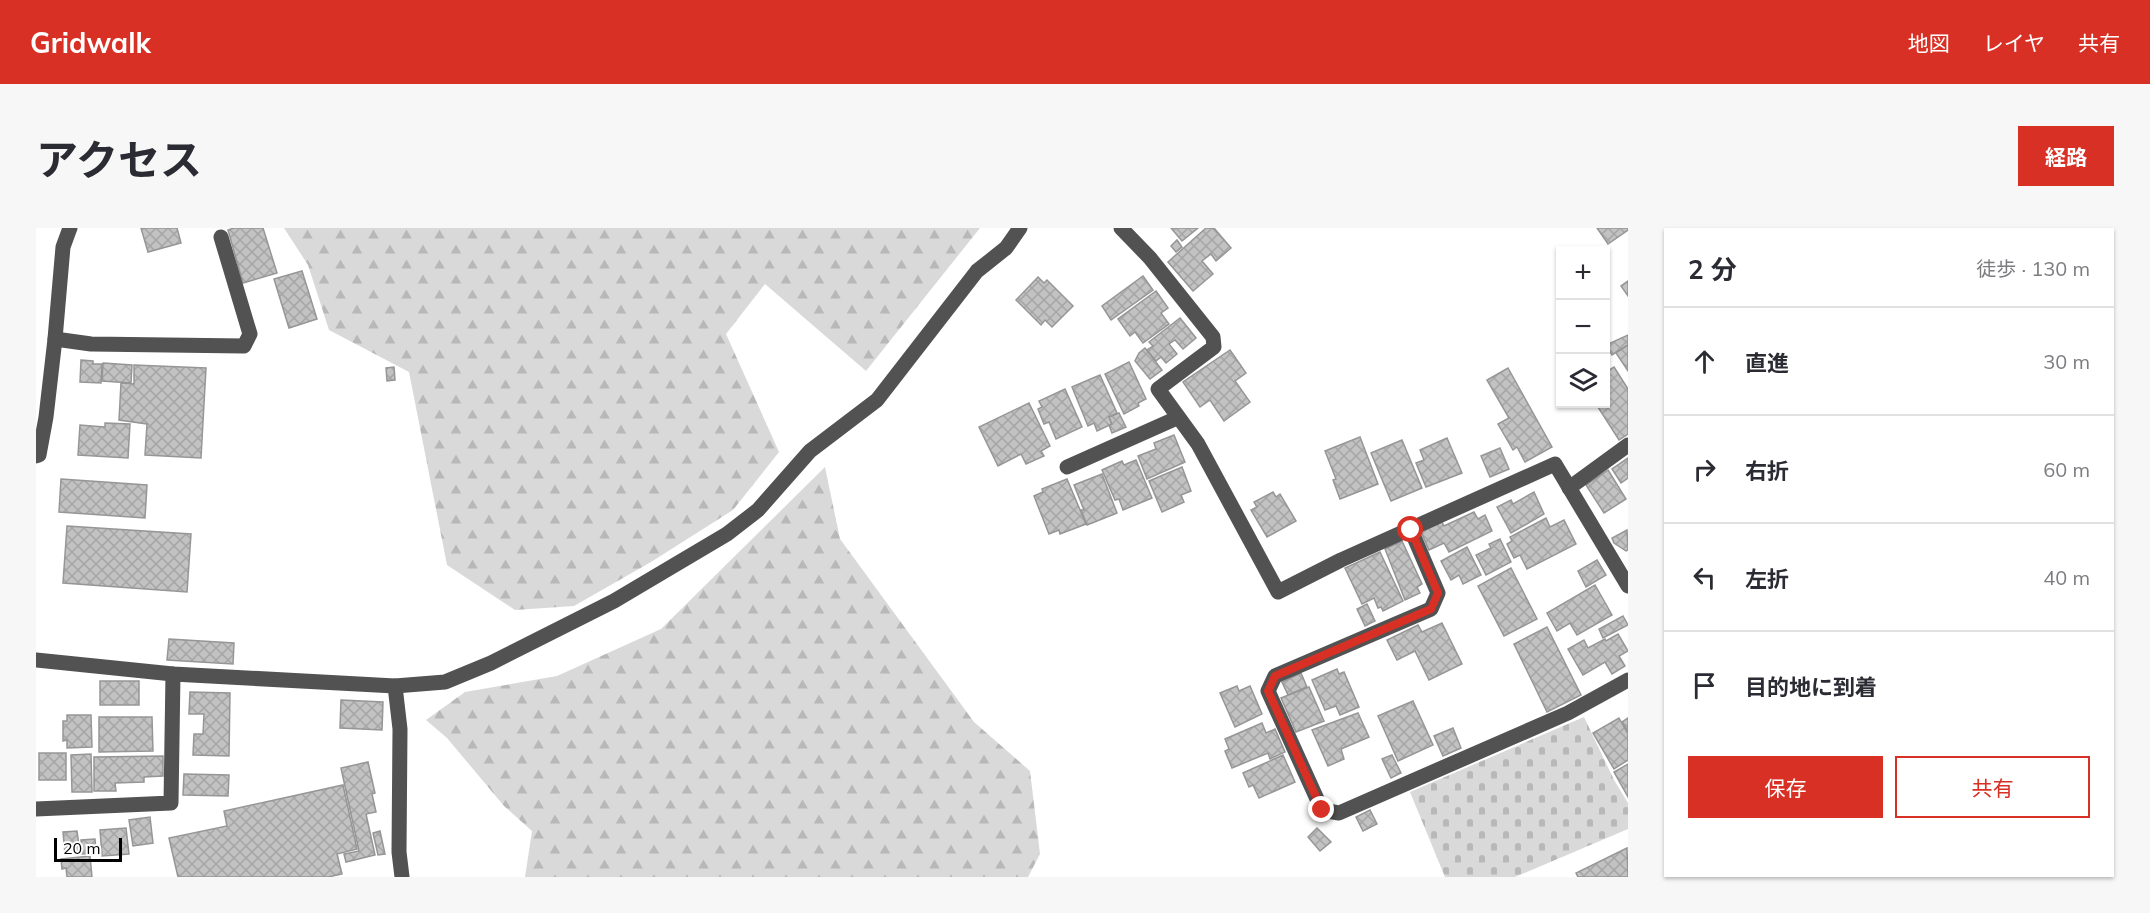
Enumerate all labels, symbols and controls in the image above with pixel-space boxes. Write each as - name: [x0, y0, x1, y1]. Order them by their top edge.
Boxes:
- text: Gridwalk: [30, 25, 151, 60]
- text: 地図: [1908, 30, 1950, 56]
- text: レイヤ: [1983, 30, 2045, 56]
- text: 共有: [2078, 30, 2120, 56]
- button: 経路: [2018, 126, 2114, 186]
- text: アクセス: [36, 133, 202, 186]
- map controls: [1556, 246, 1610, 408]
- button: +: [1556, 246, 1610, 300]
- text: 2 分: [1688, 253, 1737, 286]
- text: 徒歩 · 130 m: [1976, 256, 2090, 281]
- button: −: [1556, 300, 1610, 354]
- icon: ahead: [1688, 345, 1721, 378]
- text: 直進: [1745, 349, 1789, 377]
- text: 30 m: [2043, 349, 2090, 374]
- button: layers: [1556, 354, 1610, 408]
- icon: right: [1688, 453, 1721, 486]
- text: 右折: [1745, 457, 1789, 485]
- text: 60 m: [2043, 457, 2090, 482]
- route start: [1397, 516, 1423, 542]
- icon: left: [1688, 561, 1721, 594]
- text: 左折: [1745, 565, 1789, 593]
- text: 40 m: [2043, 565, 2090, 590]
- icon: arrive: [1688, 669, 1721, 702]
- text: 目的地に到着: [1745, 673, 1877, 701]
- button: 保存: [1688, 756, 1883, 818]
- button: 共有: [1895, 756, 2090, 818]
- route end: [1308, 796, 1334, 822]
- scale bar: [54, 835, 122, 862]
- text: 20 m: [63, 838, 100, 858]

